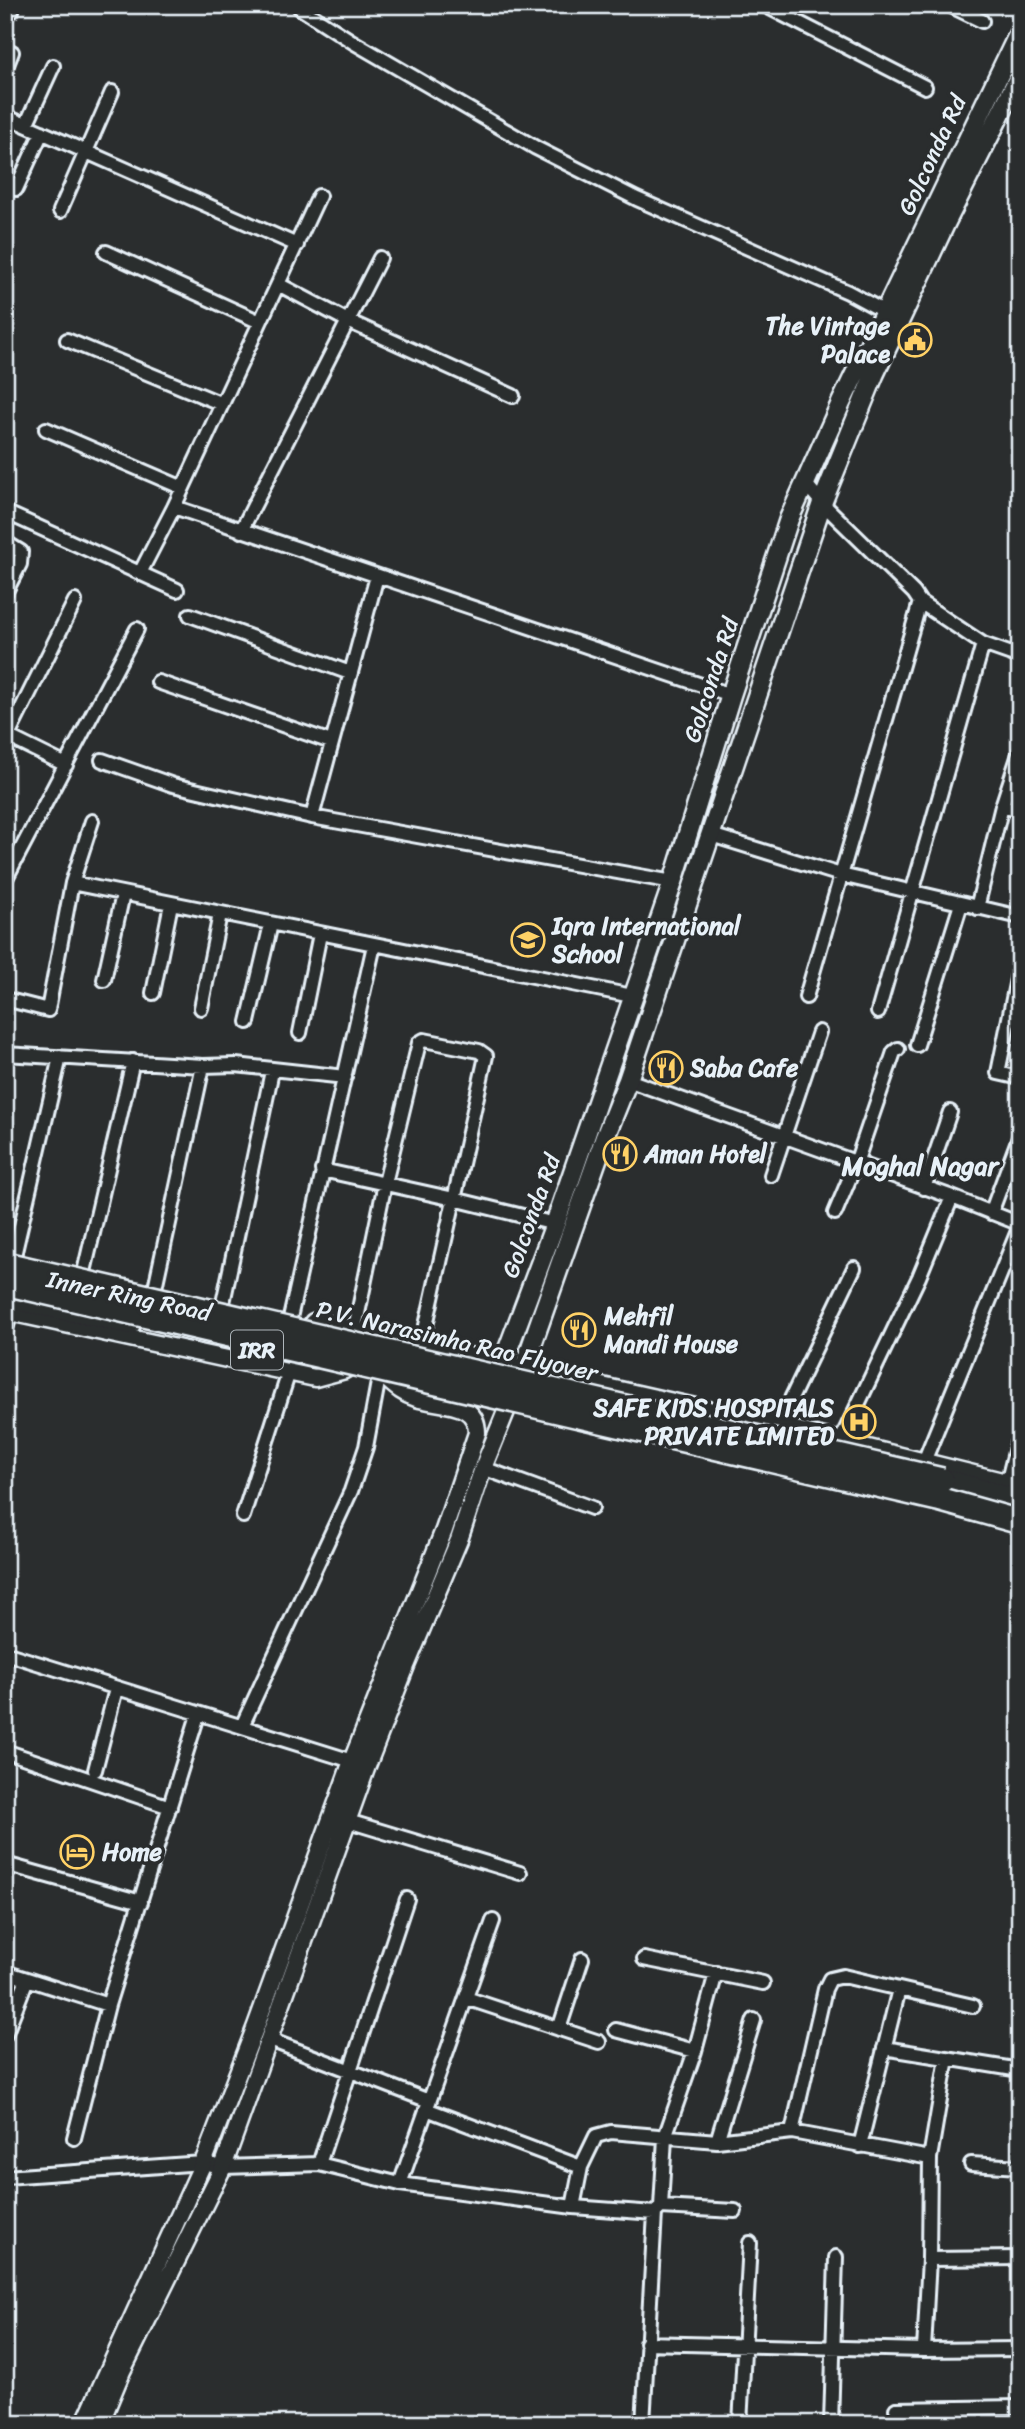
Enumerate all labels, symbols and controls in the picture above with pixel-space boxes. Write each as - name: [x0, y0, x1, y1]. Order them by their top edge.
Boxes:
- street label: Golconda Rd: [886, 86, 979, 222]
- place label: The Vintage Palace: [766, 305, 891, 375]
- public building icon: The Vintage Palace: [896, 321, 934, 359]
- street label: Golconda Rd: [671, 611, 751, 748]
- place label: Iqra International School: [550, 905, 742, 975]
- school or university icon: Iqra International School: [509, 921, 547, 959]
- place label: Saba Cafe: [689, 1047, 799, 1089]
- restaurant icon: Saba Cafe: [647, 1049, 685, 1087]
- place label: Aman Hotel: [643, 1133, 768, 1175]
- restaurant icon: Aman Hotel: [601, 1135, 639, 1173]
- district label: Moghal Nagar: [841, 1143, 1000, 1189]
- street label: Golconda Rd: [489, 1147, 573, 1284]
- street label: Inner Ring Road: [42, 1258, 217, 1334]
- street label: P.V. Narasimha Rao Flyover: [312, 1288, 604, 1394]
- place label: Mehfil Mandi House: [603, 1295, 739, 1365]
- restaurant icon: Mehfil Mandi House: [560, 1311, 598, 1349]
- road number: IRR: [231, 1330, 283, 1370]
- place label: SAFE KIDS HOSPITALS PRIVATE LIMITED: [592, 1387, 835, 1457]
- hospital icon: SAFE KIDS HOSPITALS PRIVATE LIMITED: [840, 1403, 878, 1441]
- place label: Home: [102, 1831, 163, 1873]
- hotel icon: Home: [58, 1833, 96, 1871]

